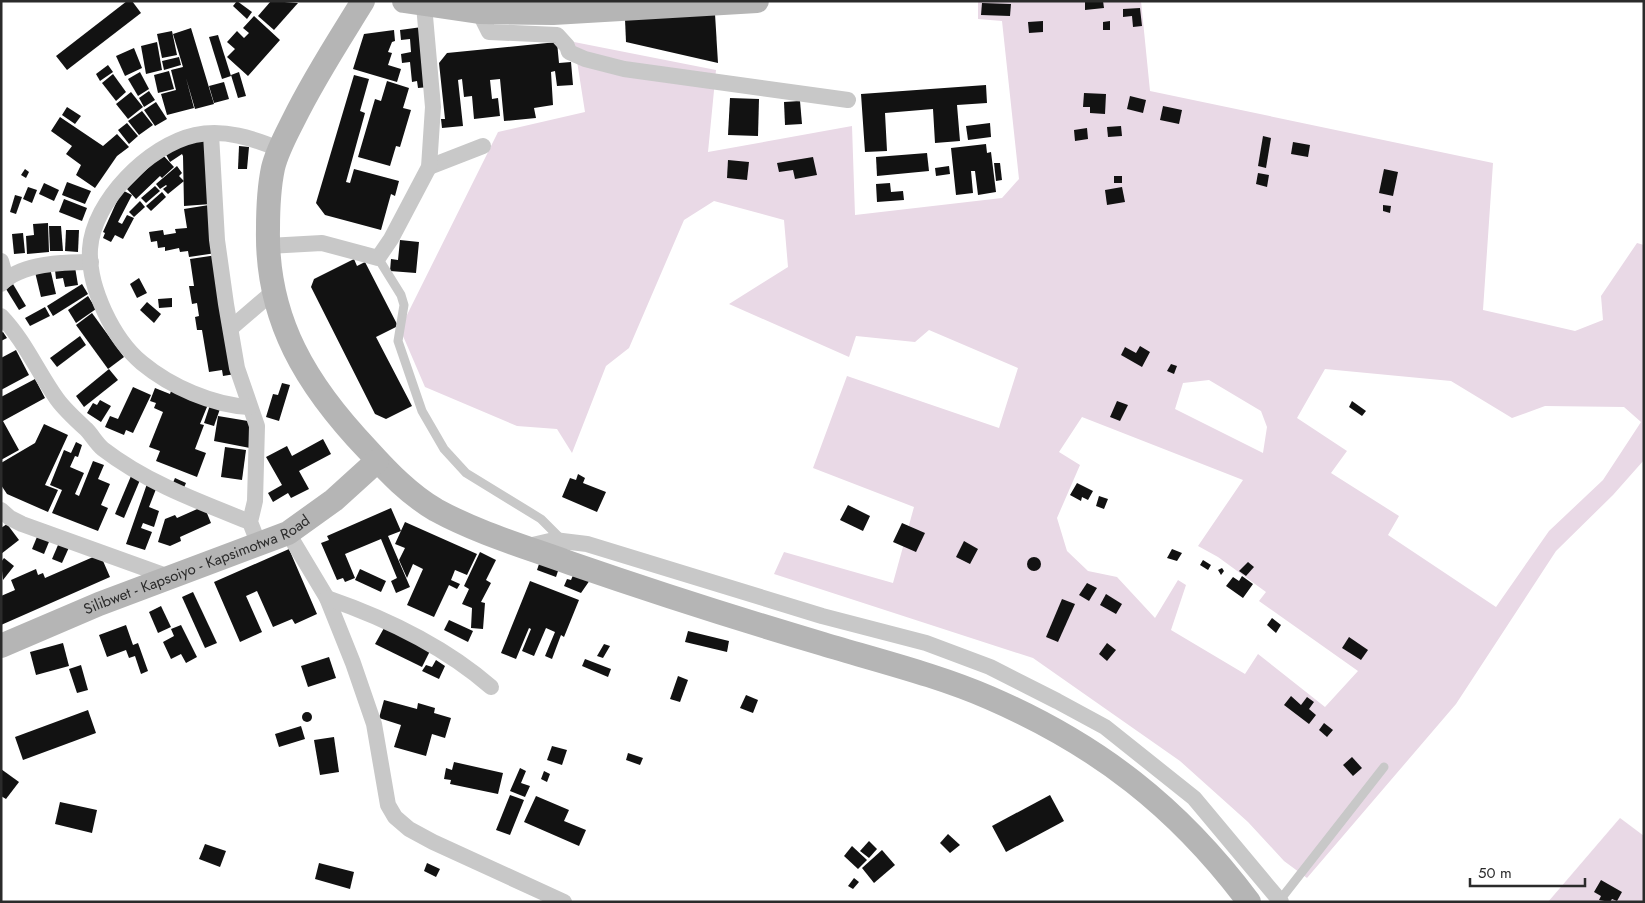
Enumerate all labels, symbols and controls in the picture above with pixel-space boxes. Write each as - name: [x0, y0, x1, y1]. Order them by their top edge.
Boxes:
- street label: Silibwet - Kapsoiyo - Kapsimotwa Road: [80, 510, 315, 620]
- scale bar: [1470, 856, 1585, 888]
- text: 50 m: [1478, 862, 1512, 884]

